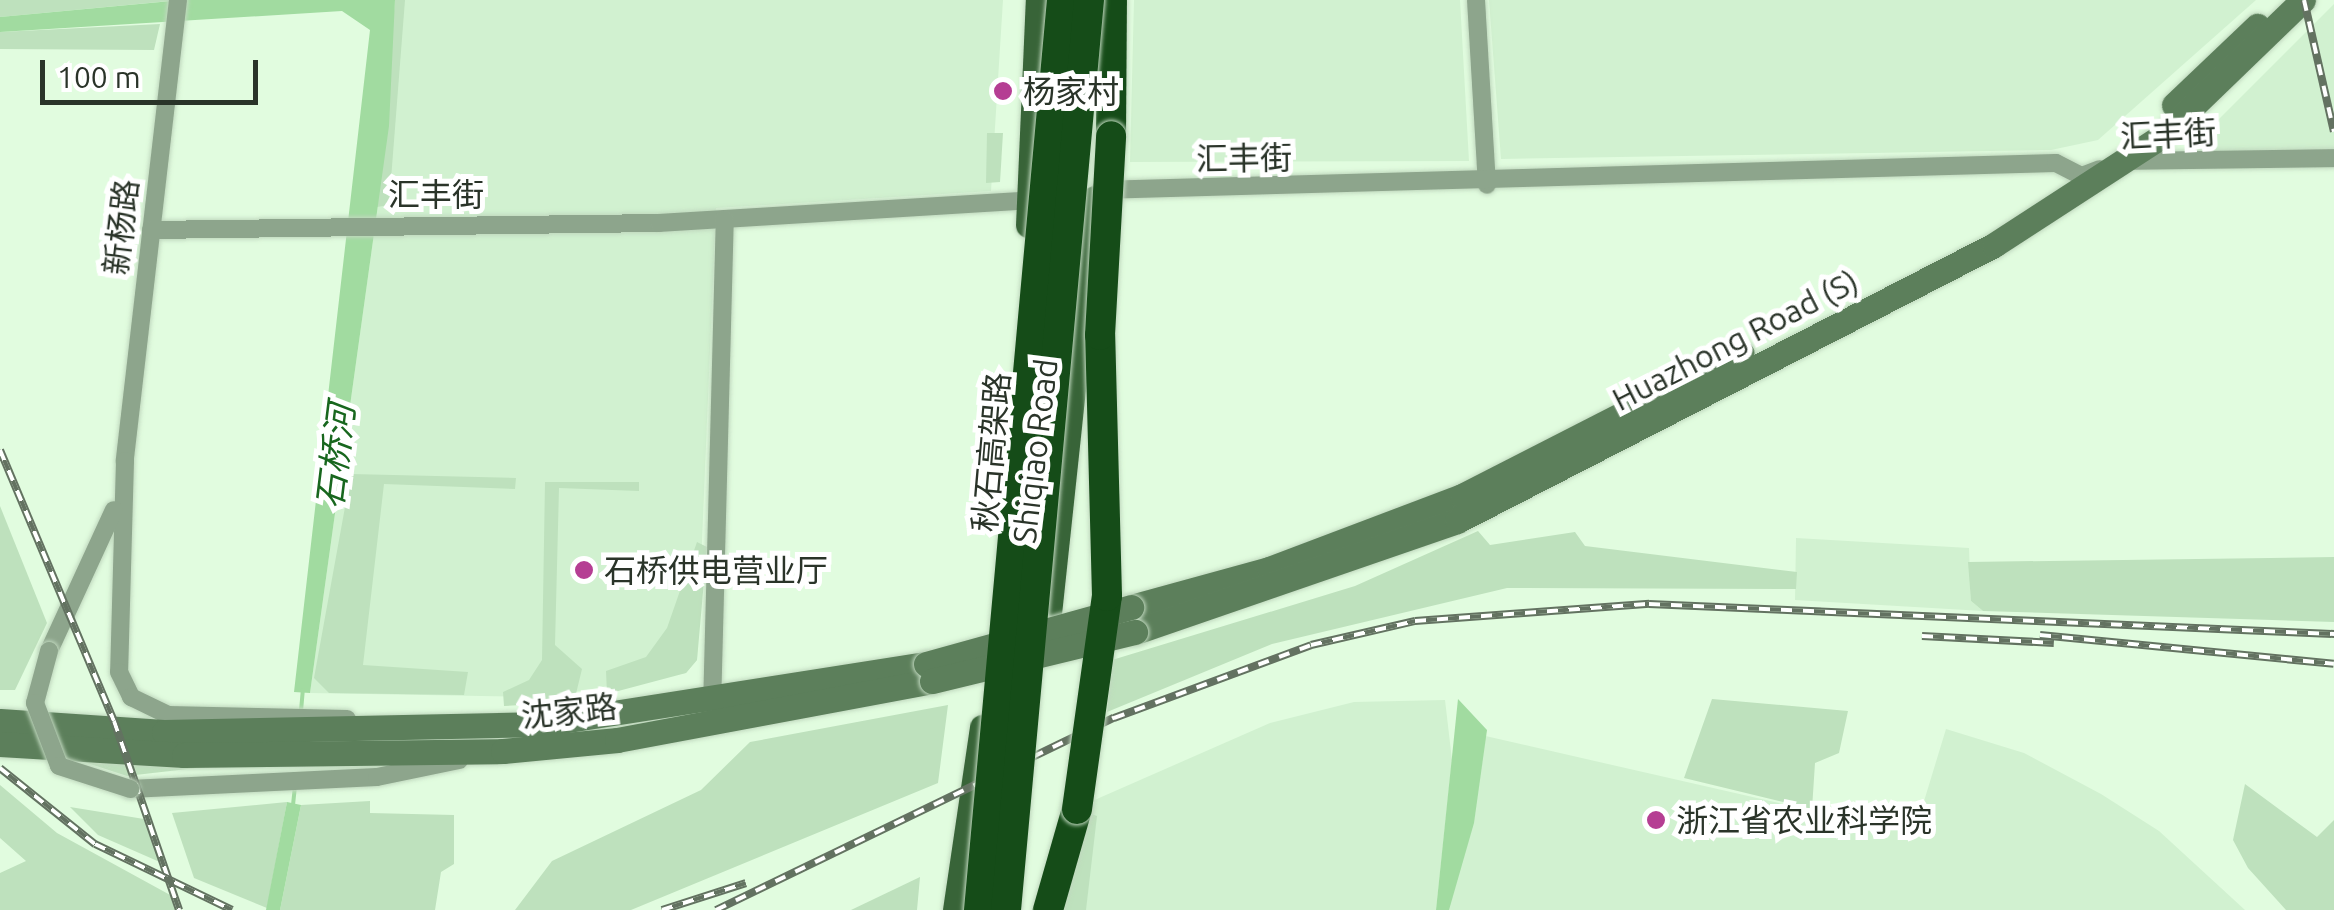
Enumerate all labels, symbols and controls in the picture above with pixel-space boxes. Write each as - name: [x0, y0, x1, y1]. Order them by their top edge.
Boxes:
- scale bar: [45, 40, 262, 102]
- text: 100 m: [57, 60, 141, 94]
- place label: 杨家村: [1023, 72, 1119, 110]
- marker: 杨家村: [992, 80, 1014, 102]
- street label: 汇丰街: [2119, 112, 2217, 156]
- street label: 汇丰街: [1196, 138, 1292, 178]
- street label: 汇丰街: [388, 175, 484, 213]
- street label: 新杨路: [96, 177, 146, 277]
- street label: Huazhong Road (S): [1606, 261, 1864, 419]
- street label: Shiqiao Road: [1005, 357, 1065, 545]
- street label: 秋石高架路: [965, 371, 1017, 533]
- water label: 石桥河: [308, 401, 362, 511]
- place label: 石桥供电营业厅: [604, 551, 828, 589]
- marker: 石桥供电营业厅: [573, 559, 595, 581]
- street label: 沈家路: [519, 687, 619, 735]
- place label: 浙江省农业科学院: [1676, 801, 1932, 839]
- marker: 浙江省农业科学院: [1645, 809, 1667, 831]

